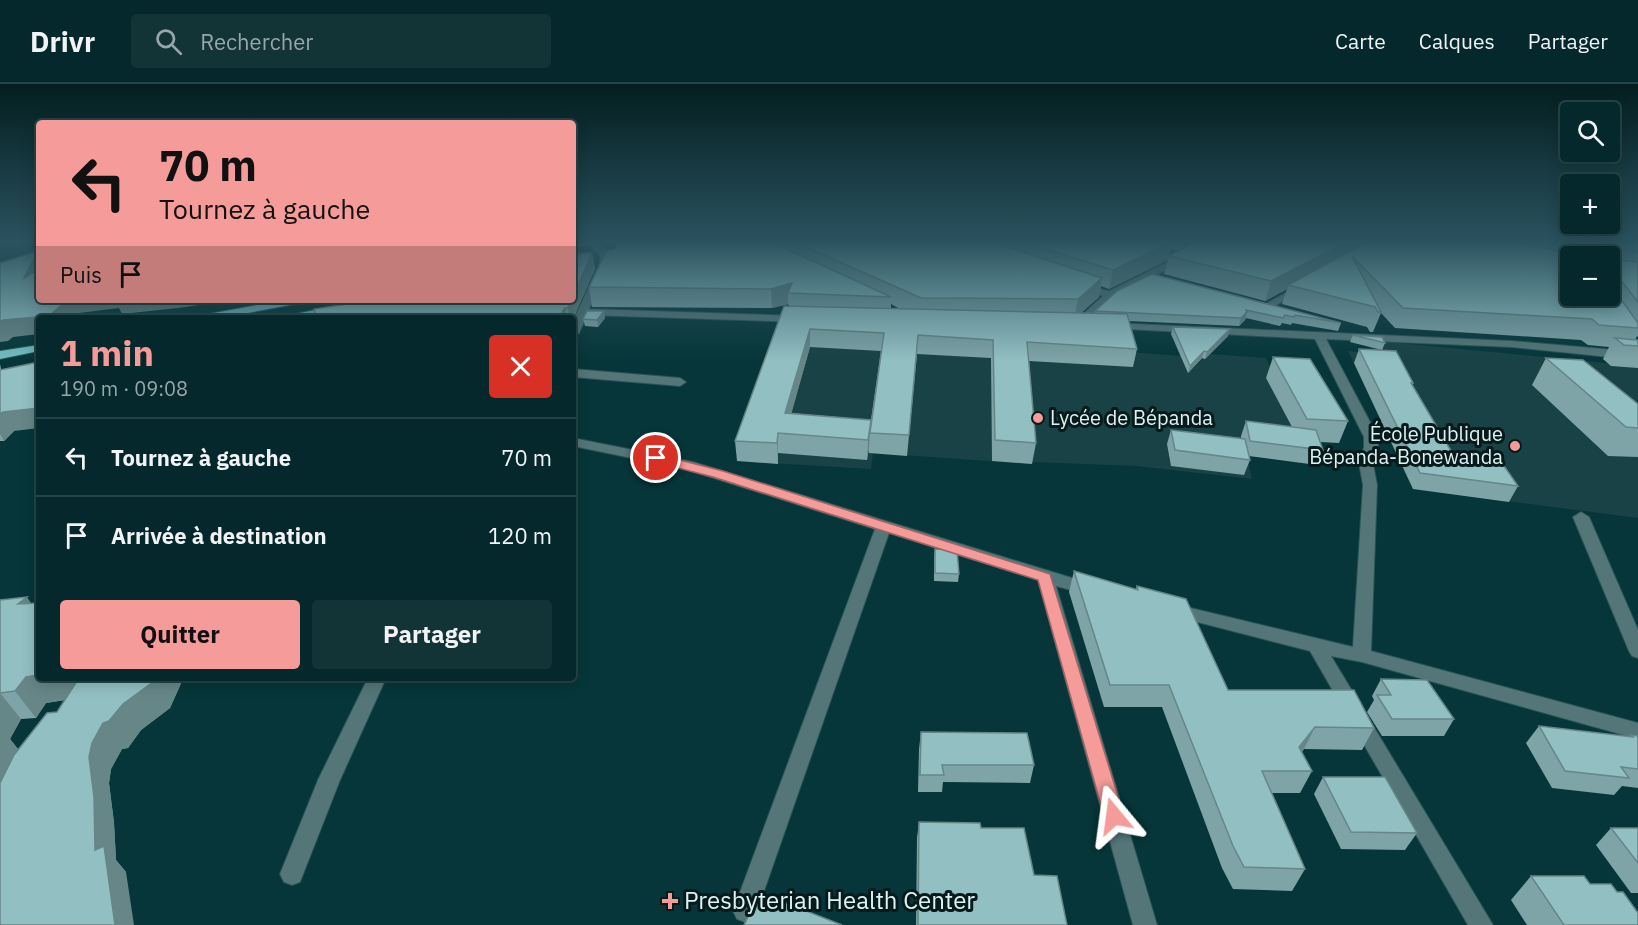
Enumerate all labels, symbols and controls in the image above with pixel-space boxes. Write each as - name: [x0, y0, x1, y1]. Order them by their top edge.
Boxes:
- search box: [131, 14, 551, 68]
- text: Drivr: [30, 23, 95, 60]
- icon: search: [152, 25, 185, 58]
- text: Rechercher: [200, 27, 313, 56]
- text: Carte: [1335, 27, 1386, 55]
- text: Calques: [1419, 27, 1495, 55]
- text: Partager: [1528, 27, 1608, 55]
- map controls: [1560, 102, 1620, 306]
- button: search: [1560, 102, 1620, 162]
- text: 70 m: [159, 138, 257, 193]
- icon: left: [60, 144, 138, 222]
- button: +: [1560, 174, 1620, 234]
- text: Tournez à gauche: [159, 191, 370, 226]
- button: −: [1560, 246, 1620, 306]
- icon: arrive: [114, 258, 147, 291]
- text: Puis: [60, 260, 102, 289]
- text: 1 min: [60, 329, 154, 376]
- button: close: [489, 335, 552, 398]
- text: 190 m · 09:08: [60, 375, 188, 402]
- place label: Lycée de Bépanda: [1050, 404, 1213, 431]
- marker: Lycée de Bépanda: [1031, 411, 1045, 425]
- place label: École Publique Bépanda-Bonewanda: [1309, 420, 1503, 470]
- pin: [630, 432, 681, 483]
- marker: École Publique Bépanda-Bonewanda: [1508, 439, 1522, 453]
- icon: left: [60, 441, 93, 474]
- icon: arrive: [639, 441, 672, 474]
- text: Tournez à gauche: [111, 443, 291, 472]
- text: 70 m: [501, 443, 552, 472]
- icon: arrive: [60, 519, 93, 552]
- text: Arrivée à destination: [111, 521, 327, 550]
- text: 120 m: [488, 521, 552, 550]
- button: Quitter: [60, 600, 300, 669]
- button: Partager: [312, 600, 552, 669]
- position arrow: [1082, 784, 1146, 848]
- place label: Presbyterian Health Center: [684, 884, 975, 916]
- marker: Presbyterian Health Center: [661, 892, 679, 910]

